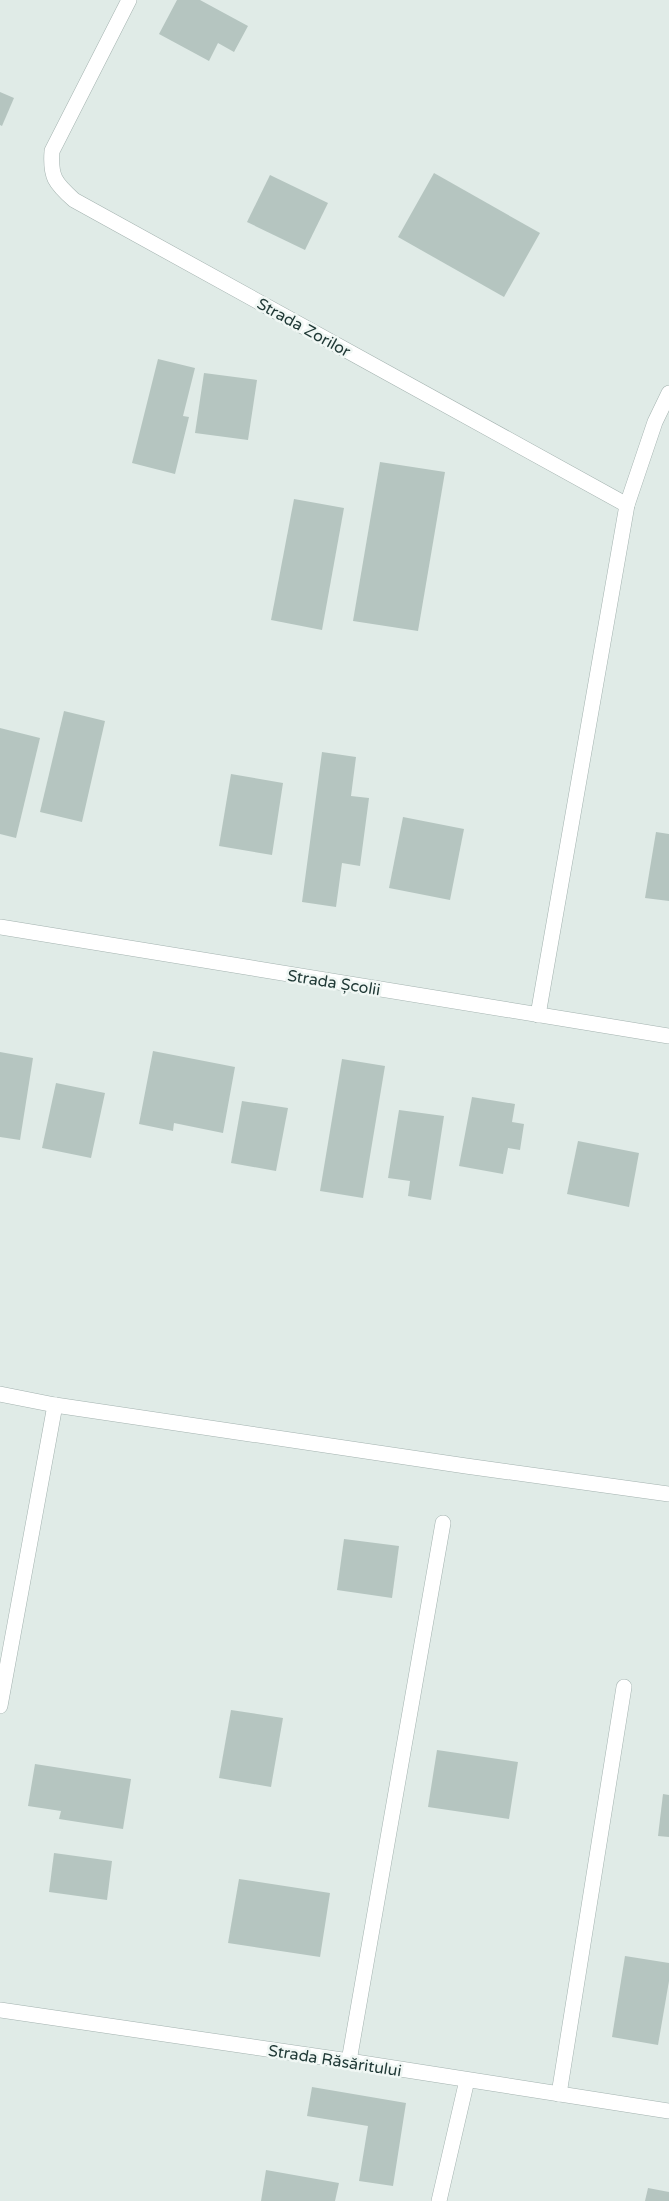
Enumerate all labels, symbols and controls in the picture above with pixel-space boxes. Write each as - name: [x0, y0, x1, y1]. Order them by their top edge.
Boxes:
- street label: Strada Zorilor: [253, 294, 355, 362]
- street label: Strada Școlii: [286, 966, 382, 1000]
- street label: Strada Răsăritului: [267, 2041, 403, 2081]

